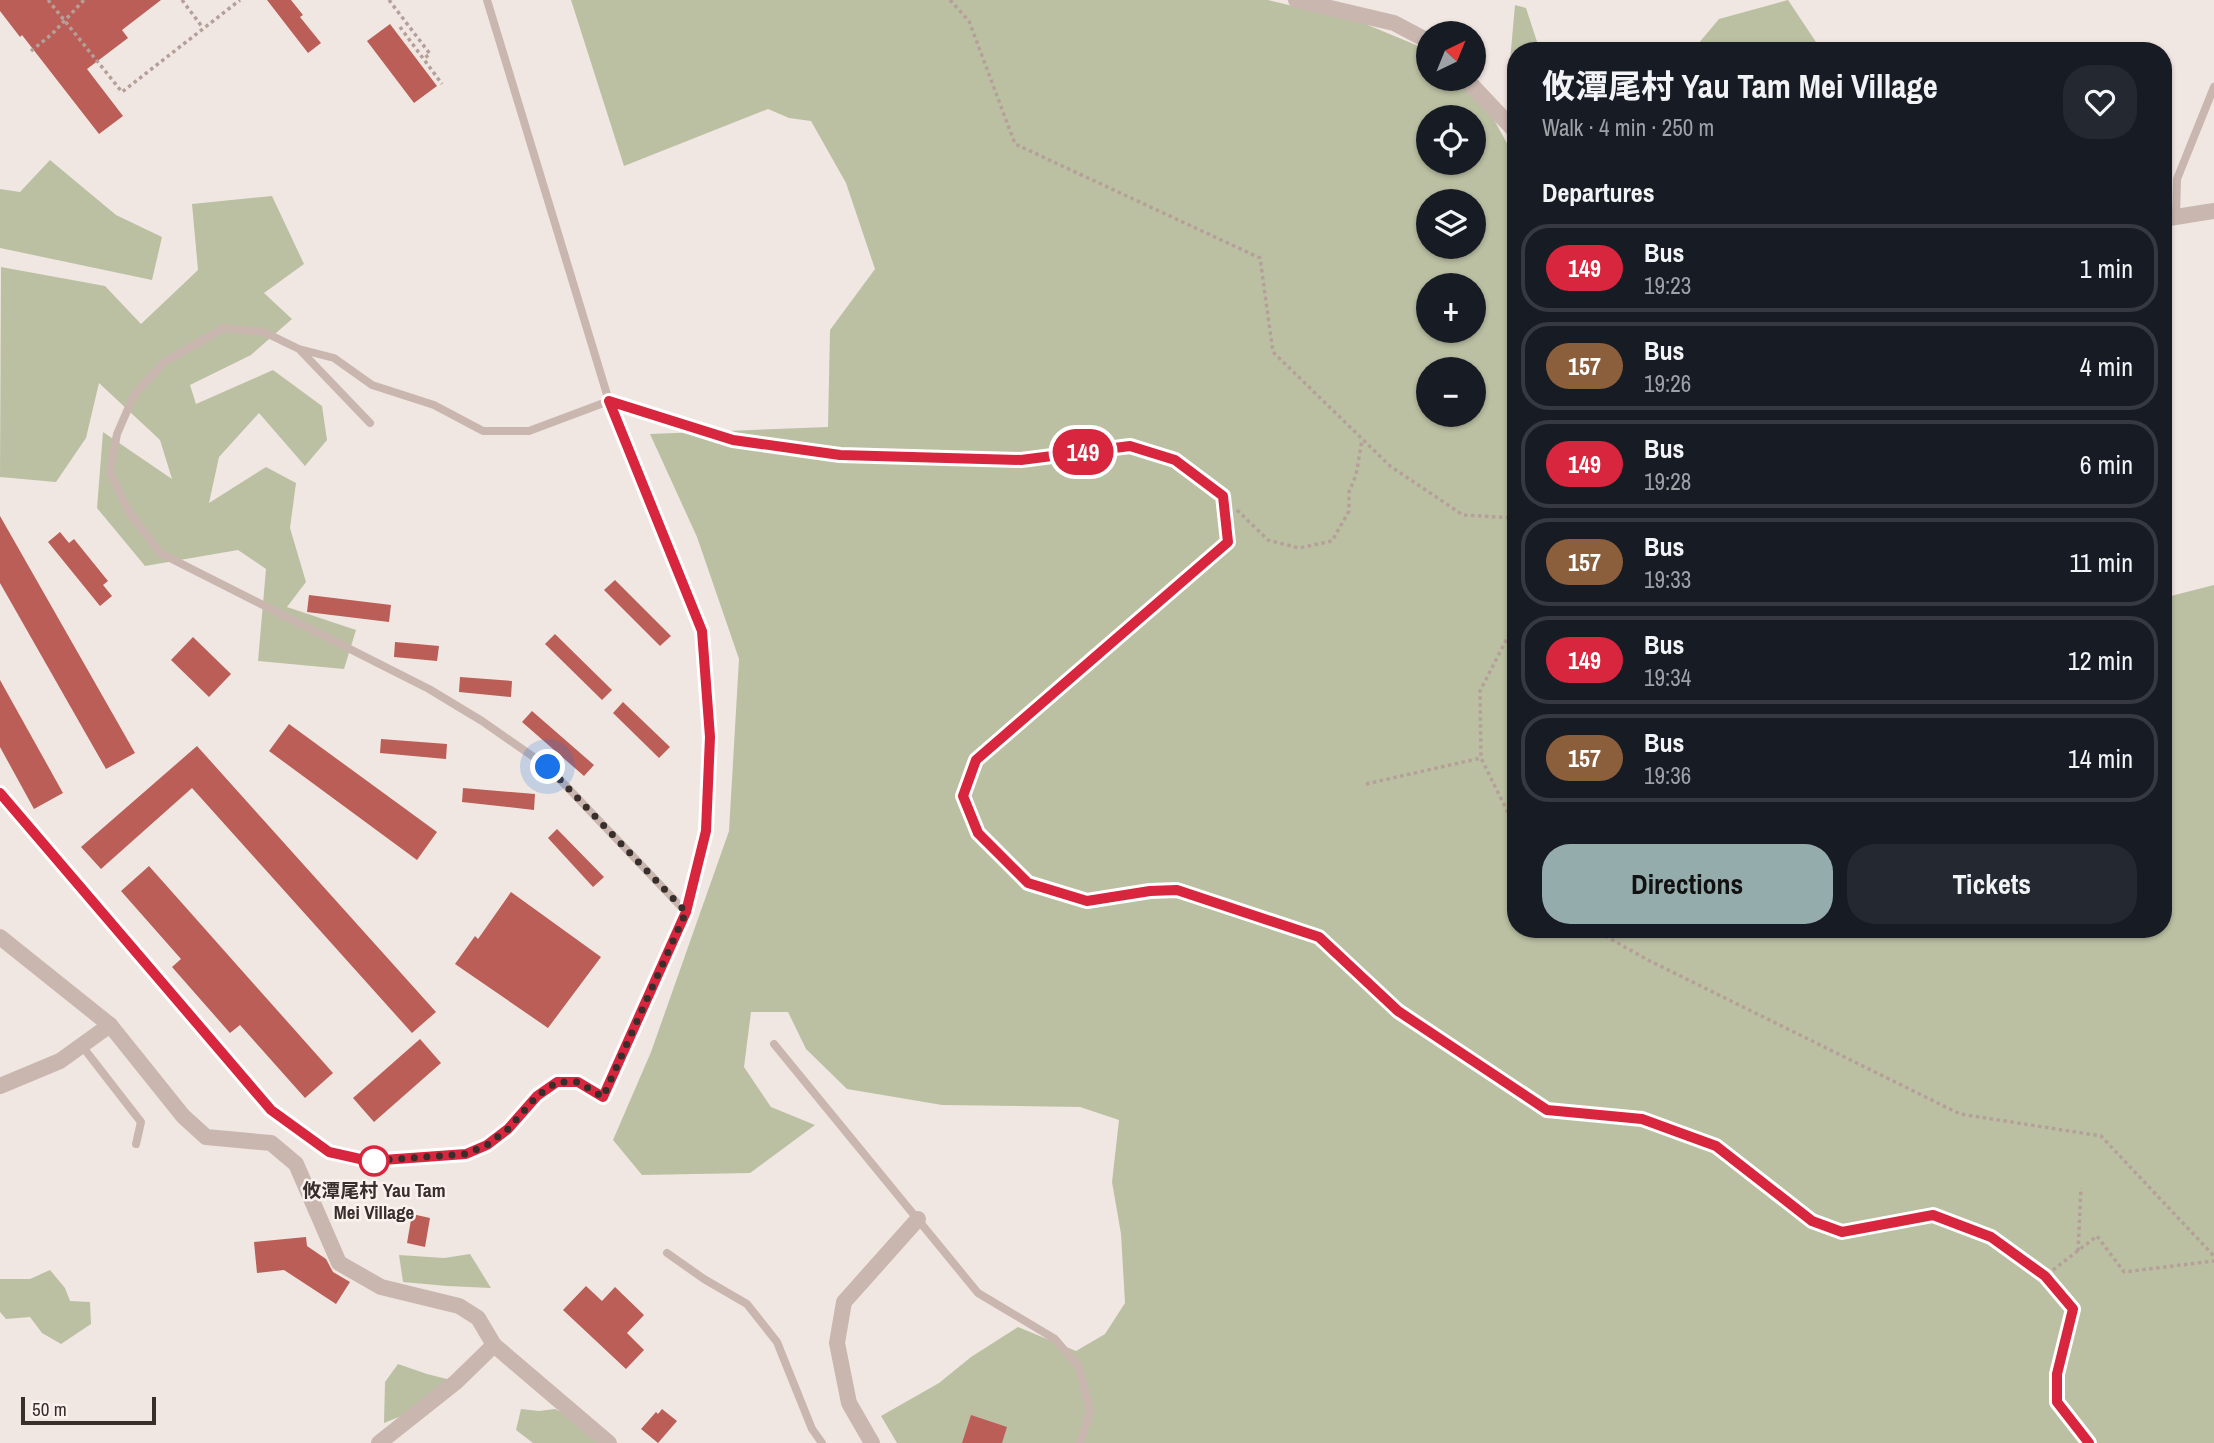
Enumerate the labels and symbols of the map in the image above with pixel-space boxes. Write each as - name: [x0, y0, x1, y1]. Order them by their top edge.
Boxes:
- north arrow: [1416, 21, 1486, 91]
- line badge: 149: [1043, 429, 1123, 475]
- your location: [530, 749, 565, 784]
- marker: 攸潭尾村 Yau Tam Mei Village: [359, 1146, 389, 1176]
- place label: 攸潭尾村 Yau Tam Mei Village: [302, 1177, 446, 1225]
- scale bar: [21, 1394, 156, 1426]

